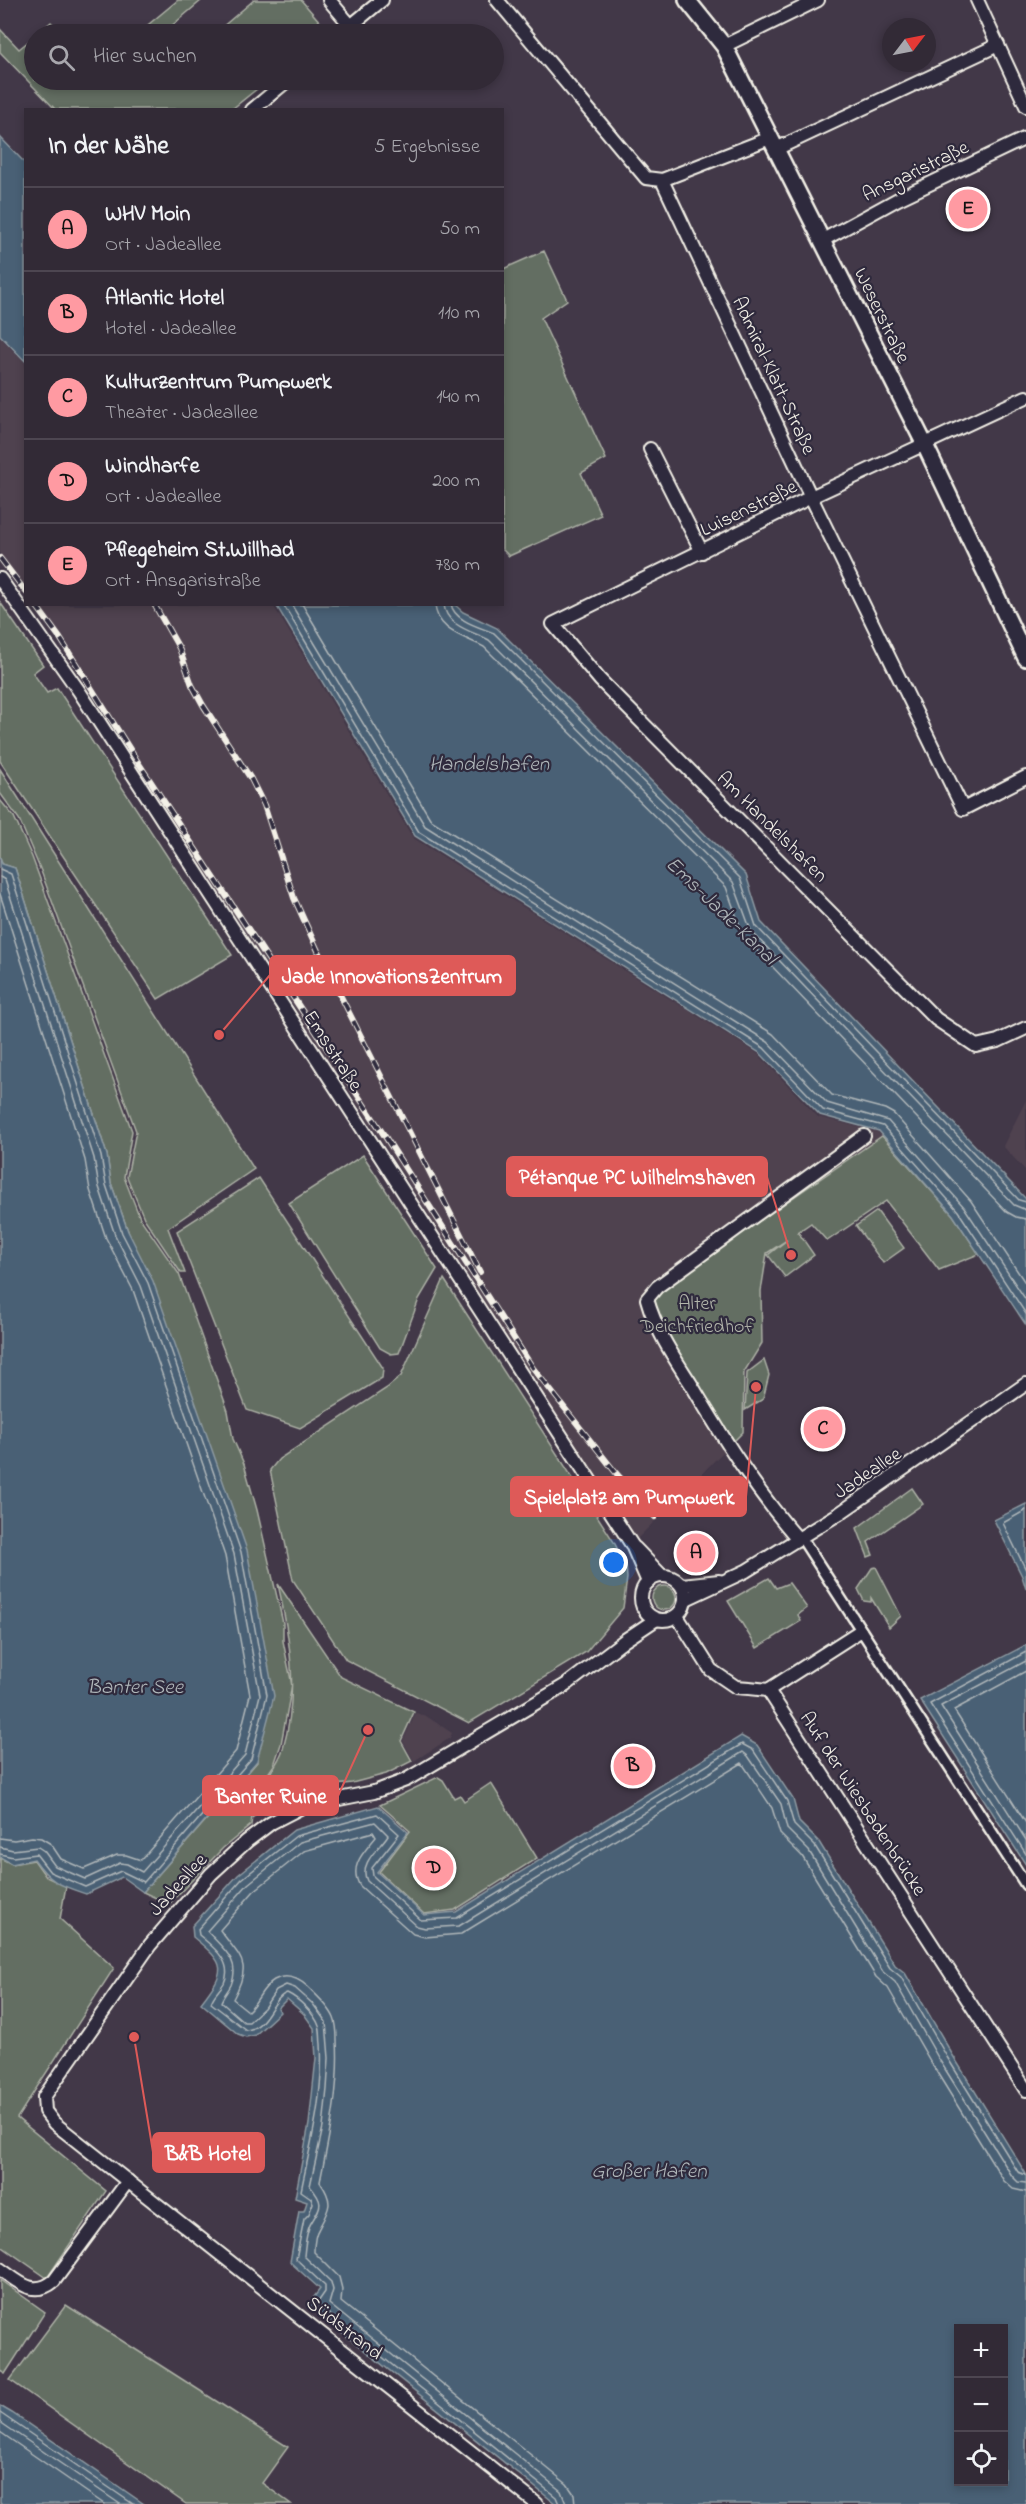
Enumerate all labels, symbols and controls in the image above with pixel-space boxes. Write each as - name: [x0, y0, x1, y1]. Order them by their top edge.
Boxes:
- north arrow: [882, 18, 936, 72]
- search box: [24, 24, 504, 90]
- icon: search: [45, 41, 78, 74]
- text: Hier suchen: [93, 41, 197, 73]
- text: In der Nähe: [48, 128, 169, 166]
- text: 5 Ergebnisse: [374, 133, 480, 162]
- street label: Ansgaristraße: [858, 134, 975, 211]
- pin: E: [948, 186, 988, 232]
- text: WHV Moin: [105, 199, 190, 231]
- text: A: [61, 215, 74, 244]
- text: 50 m: [439, 215, 480, 244]
- text: Ort · Jadeallee: [105, 231, 222, 260]
- street label: Weserstraße: [845, 263, 916, 369]
- text: Atlantic Hotel: [105, 283, 224, 315]
- street label: Admiral-Klatt-Straße: [723, 292, 822, 460]
- text: B: [61, 299, 74, 328]
- text: 110 m: [438, 299, 480, 328]
- text: Hotel · Jadeallee: [105, 315, 237, 344]
- text: Kulturzentrum Pumpwerk: [105, 367, 332, 399]
- text: C: [62, 383, 73, 412]
- text: 140 m: [436, 383, 480, 412]
- text: Theater · Jadeallee: [105, 399, 258, 428]
- text: Windharfe: [105, 451, 200, 483]
- text: D: [60, 467, 75, 496]
- text: 200 m: [432, 467, 480, 496]
- street label: Luisenstraße: [696, 473, 803, 545]
- text: Ort · Jadeallee: [105, 483, 222, 512]
- text: Pflegeheim St.Willhad: [105, 535, 294, 567]
- text: E: [61, 551, 74, 580]
- text: 780 m: [435, 551, 480, 580]
- text: Ort · Ansgaristraße: [105, 567, 261, 596]
- water label: Handelshafen: [429, 750, 550, 780]
- street label: Am Handelshafen: [709, 765, 834, 890]
- water label: Ems-Jade-Kanal: [658, 850, 785, 974]
- callout: Jade InnovationsZentrum: [270, 956, 515, 995]
- text: Jade InnovationsZentrum: [282, 963, 502, 993]
- street label: Emsstraße: [295, 1005, 369, 1098]
- callout: Pétanque PC Wilhelmshaven: [507, 1157, 767, 1196]
- text: Pétanque PC Wilhelmshaven: [519, 1164, 755, 1194]
- park label: Alter Deichfriedhof: [639, 1290, 754, 1342]
- pin: C: [804, 1406, 842, 1452]
- street label: Jadeallee: [829, 1441, 908, 1507]
- callout: Spielplatz am Pumpwerk: [511, 1477, 746, 1516]
- text: Spielplatz am Pumpwerk: [524, 1484, 735, 1514]
- pin: A: [676, 1530, 716, 1576]
- your location: [599, 1548, 628, 1577]
- water label: Banter See: [87, 1673, 185, 1703]
- street label: Auf der Wiesbadenbrücke: [791, 1706, 933, 1902]
- pin: B: [614, 1744, 652, 1788]
- callout: Banter Ruine: [203, 1776, 338, 1815]
- text: Banter Ruine: [214, 1783, 327, 1813]
- pin: D: [414, 1846, 454, 1890]
- street label: Jadeallee: [143, 1848, 215, 1924]
- callout: B&B Hotel: [153, 2133, 264, 2172]
- text: B&B Hotel: [164, 2140, 252, 2170]
- water label: Großer Hafen: [591, 2157, 707, 2187]
- street label: Südstrand: [299, 2290, 388, 2368]
- map controls: [954, 2324, 1008, 2486]
- button: +: [954, 2324, 1008, 2378]
- button: −: [954, 2378, 1008, 2432]
- button: locate: [954, 2432, 1008, 2486]

